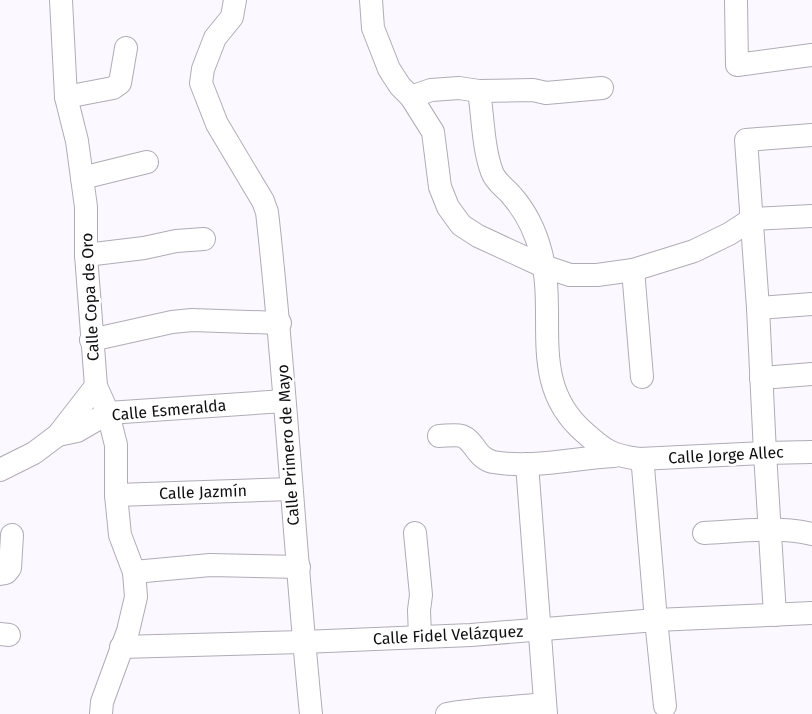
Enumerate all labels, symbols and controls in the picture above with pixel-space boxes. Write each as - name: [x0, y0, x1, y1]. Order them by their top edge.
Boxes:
- street label: Calle Copa de Oro: [77, 232, 103, 362]
- street label: Calle Primero de Mayo: [273, 364, 303, 526]
- street label: Calle Esmeralda: [111, 396, 227, 424]
- street label: Calle Jorge Allec: [668, 442, 785, 468]
- street label: Calle Jazmín: [159, 481, 247, 503]
- street label: Calle Fidel Velázquez: [372, 622, 524, 648]

